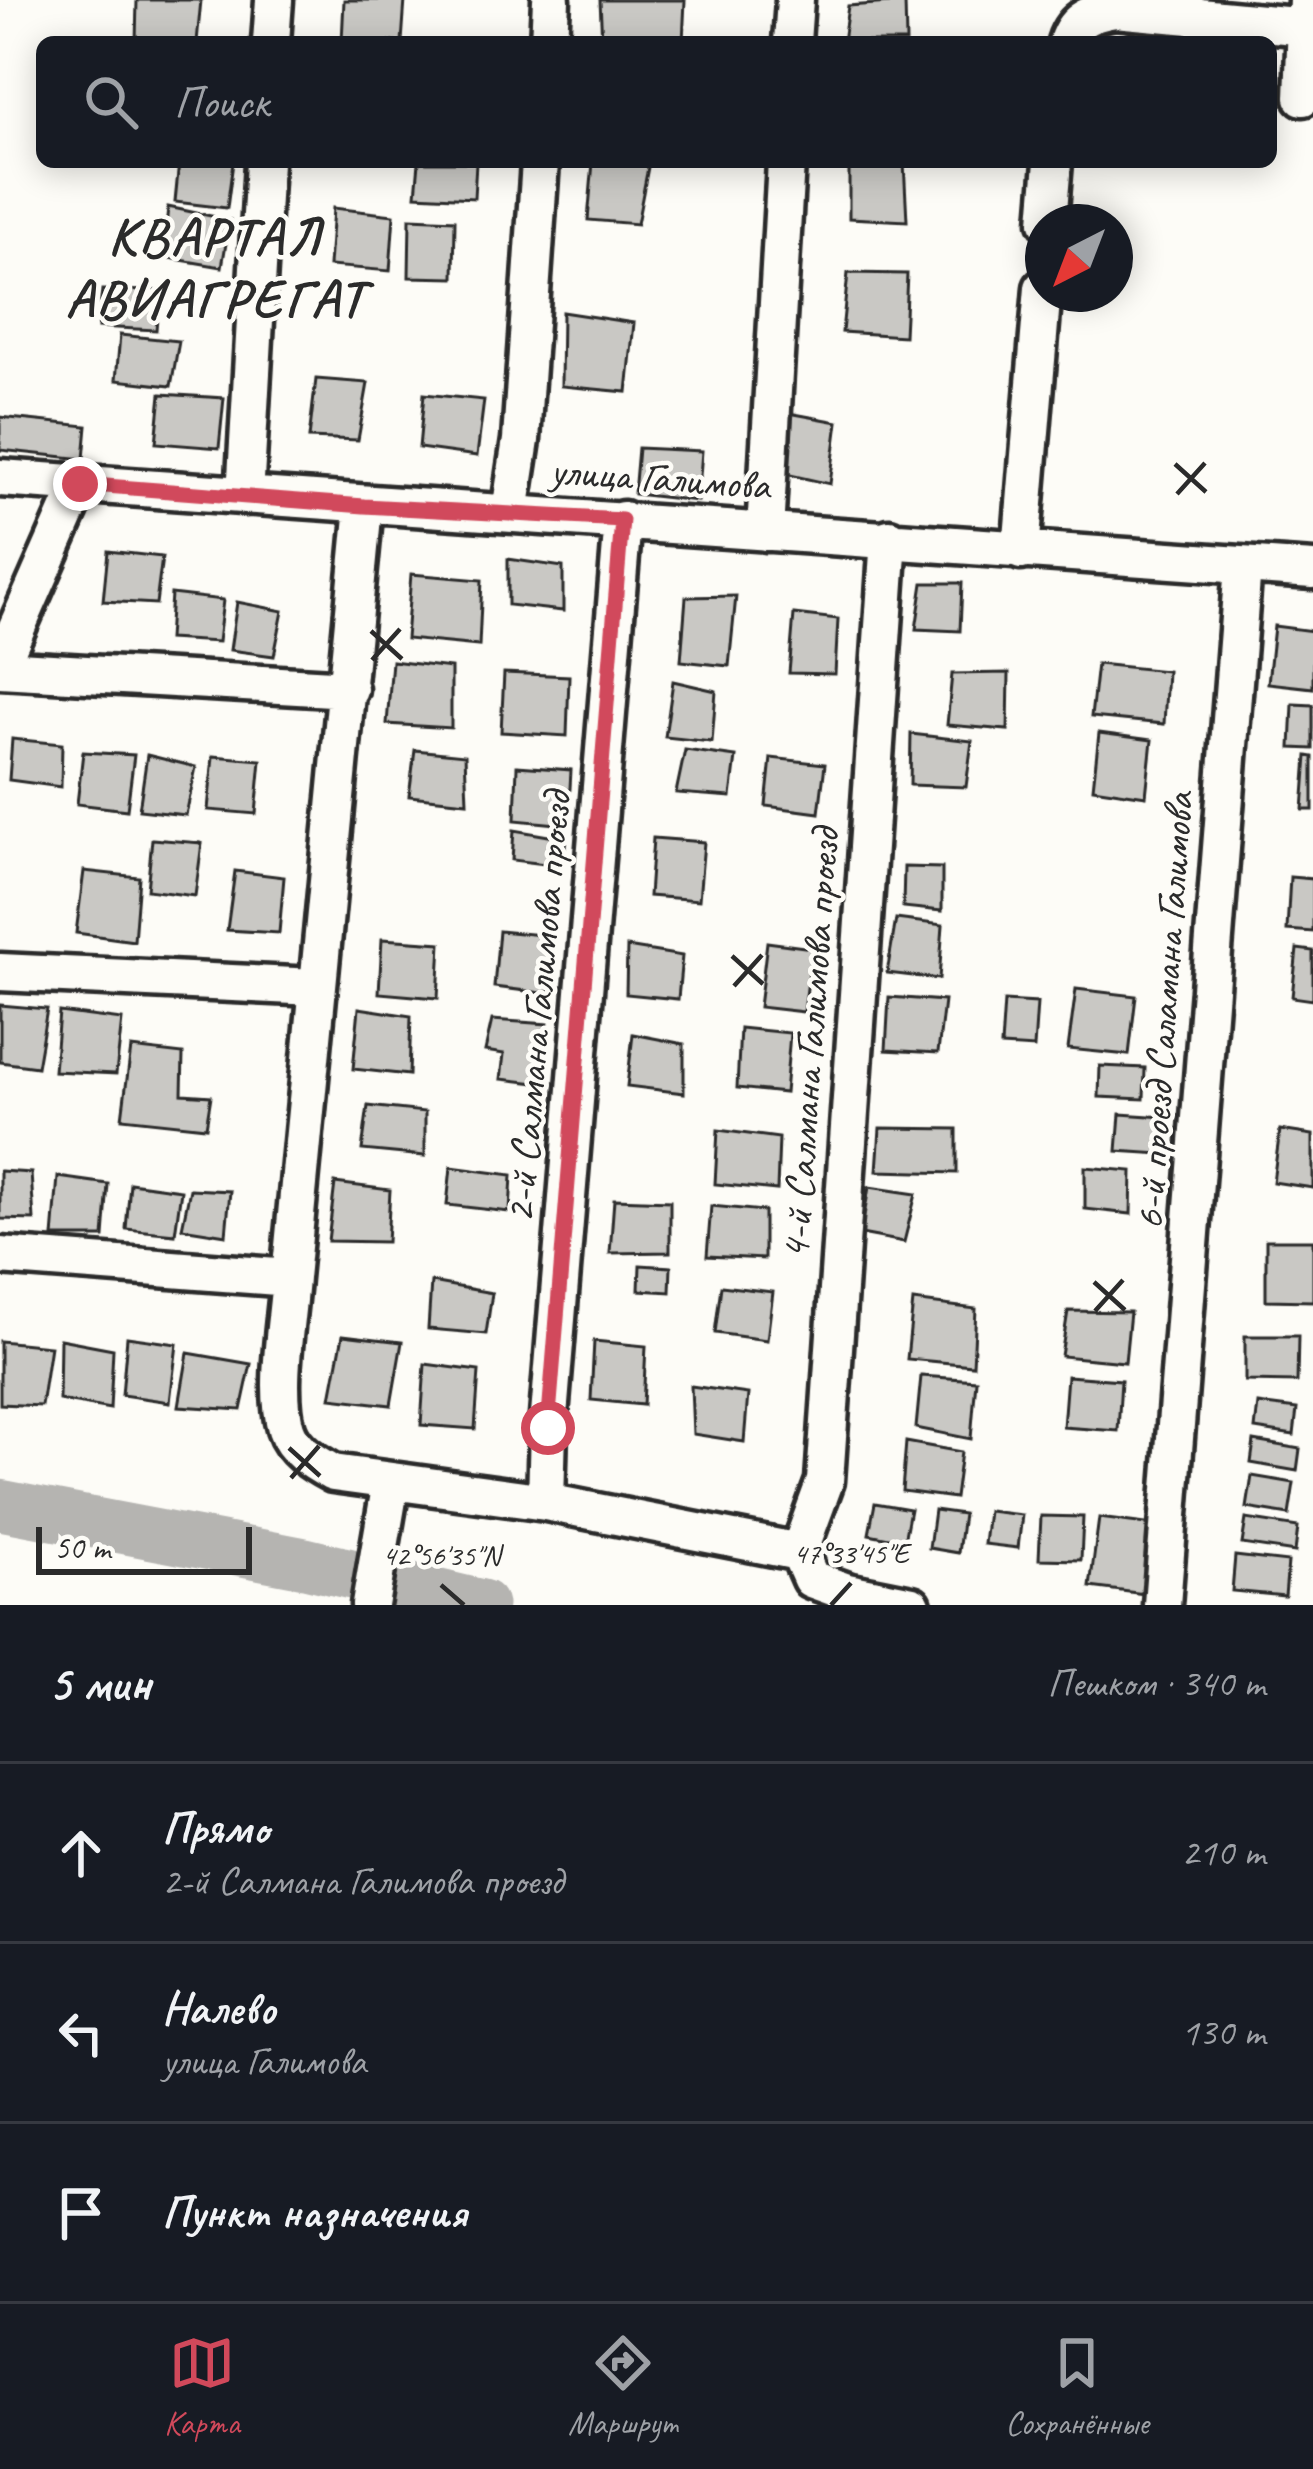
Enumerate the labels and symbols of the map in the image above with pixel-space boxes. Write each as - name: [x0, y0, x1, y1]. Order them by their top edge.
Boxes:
- district label: КВАРТАЛ АВИАГРЕГАТ: [65, 202, 375, 332]
- north arrow: [1025, 204, 1133, 312]
- street label: улица Галимова: [545, 444, 774, 512]
- route end: [53, 457, 107, 511]
- street label: 2-й Салмана Галимова проезд: [493, 785, 584, 1225]
- street label: 6-й проезд Саламана Галимова: [1122, 788, 1206, 1231]
- street label: 4-й Салмана Галимова проезд: [768, 822, 852, 1261]
- route start: [521, 1401, 575, 1455]
- scale bar: [36, 1521, 252, 1574]
- text: 47°33'45"E: [793, 1534, 913, 1572]
- text: 42°56'35"N: [382, 1536, 505, 1574]

